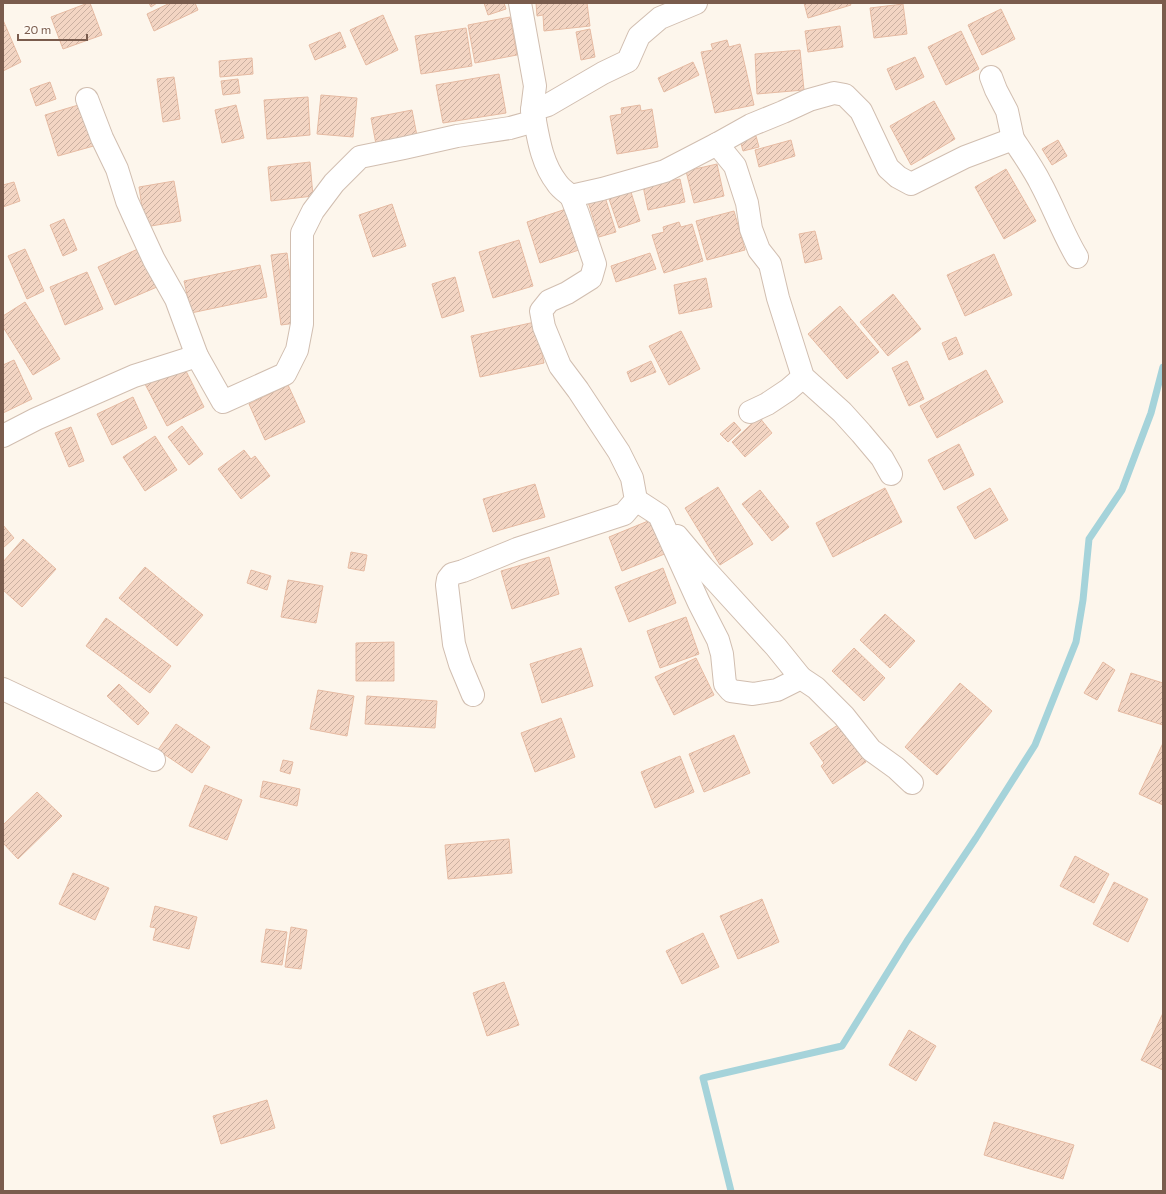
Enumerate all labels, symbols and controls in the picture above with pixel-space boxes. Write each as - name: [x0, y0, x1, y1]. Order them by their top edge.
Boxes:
- scale bar: [18, 16, 87, 42]
- text: 20 m: [24, 22, 51, 36]

